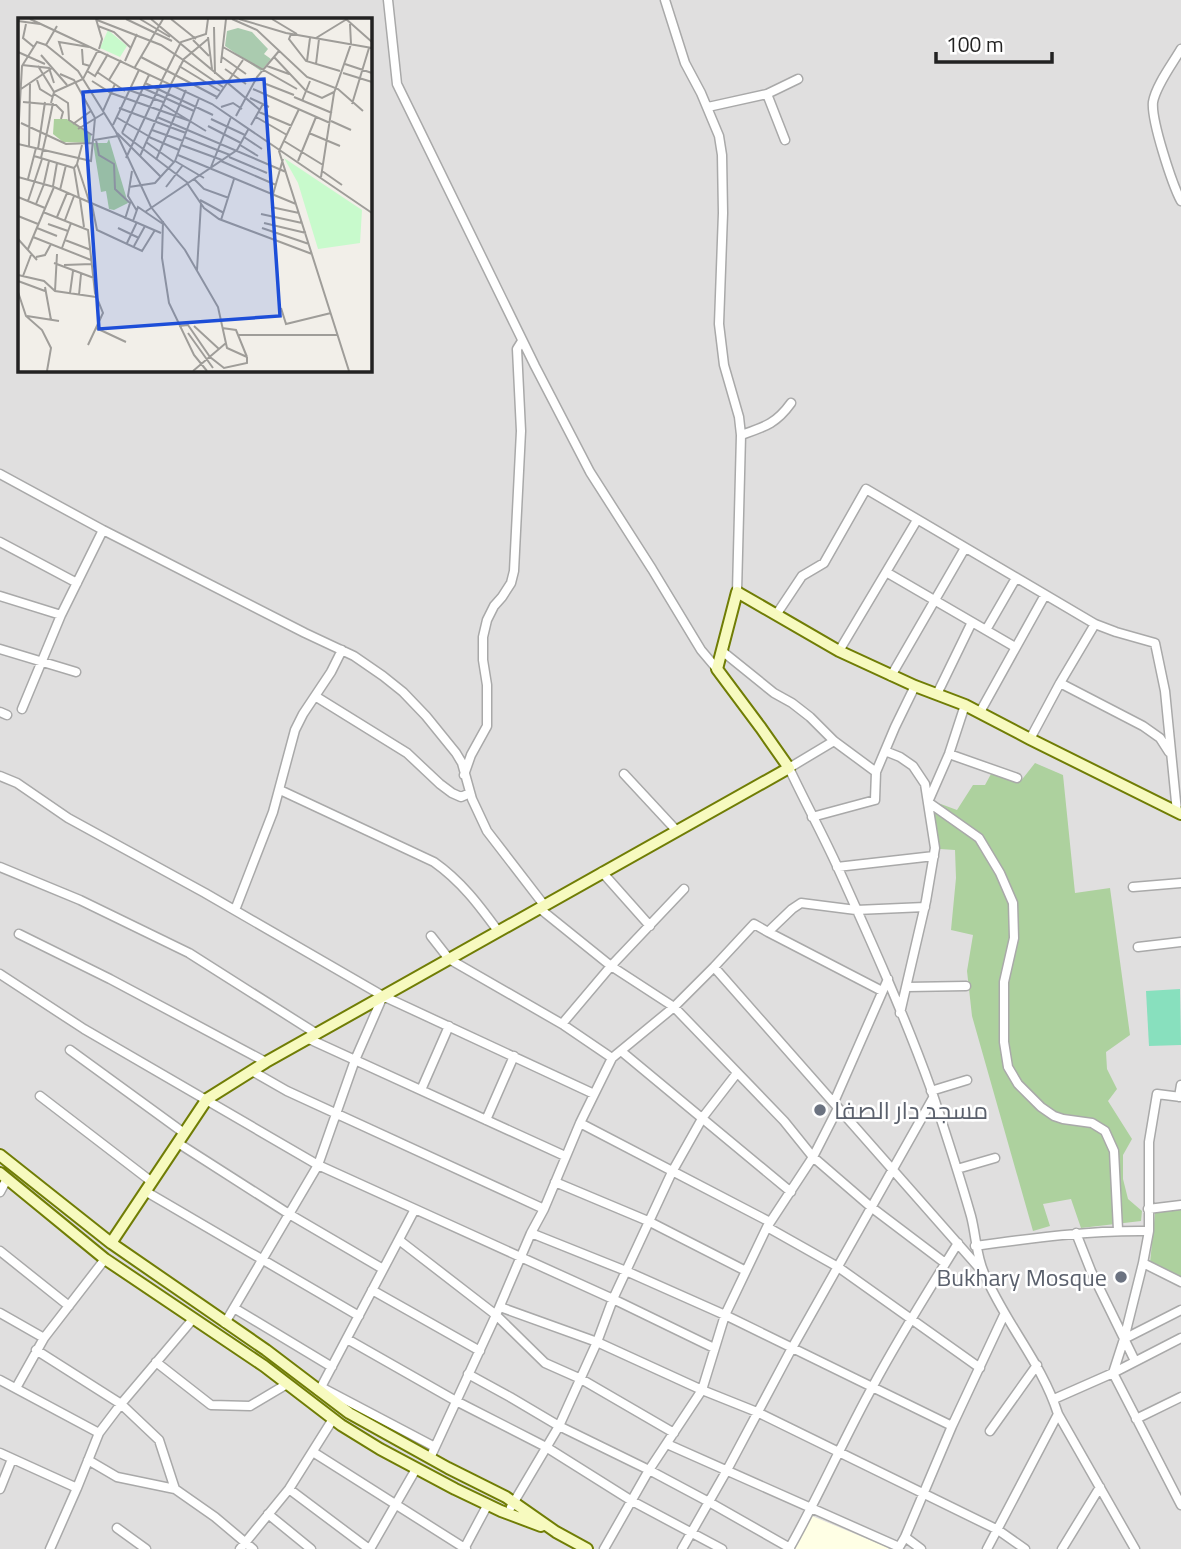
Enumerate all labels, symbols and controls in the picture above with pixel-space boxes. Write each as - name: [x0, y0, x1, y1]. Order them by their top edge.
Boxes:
- inset map: [18, 18, 371, 371]
- scale bar: [936, 21, 1052, 65]
- text: 100 m: [946, 28, 1003, 60]
- place label: مسجد دار الصفا: [834, 1092, 988, 1128]
- marker: مسجد دار الصفا: [812, 1102, 828, 1118]
- place label: Bukhary Mosque: [937, 1259, 1107, 1295]
- marker: Bukhary Mosque: [1113, 1269, 1129, 1285]

